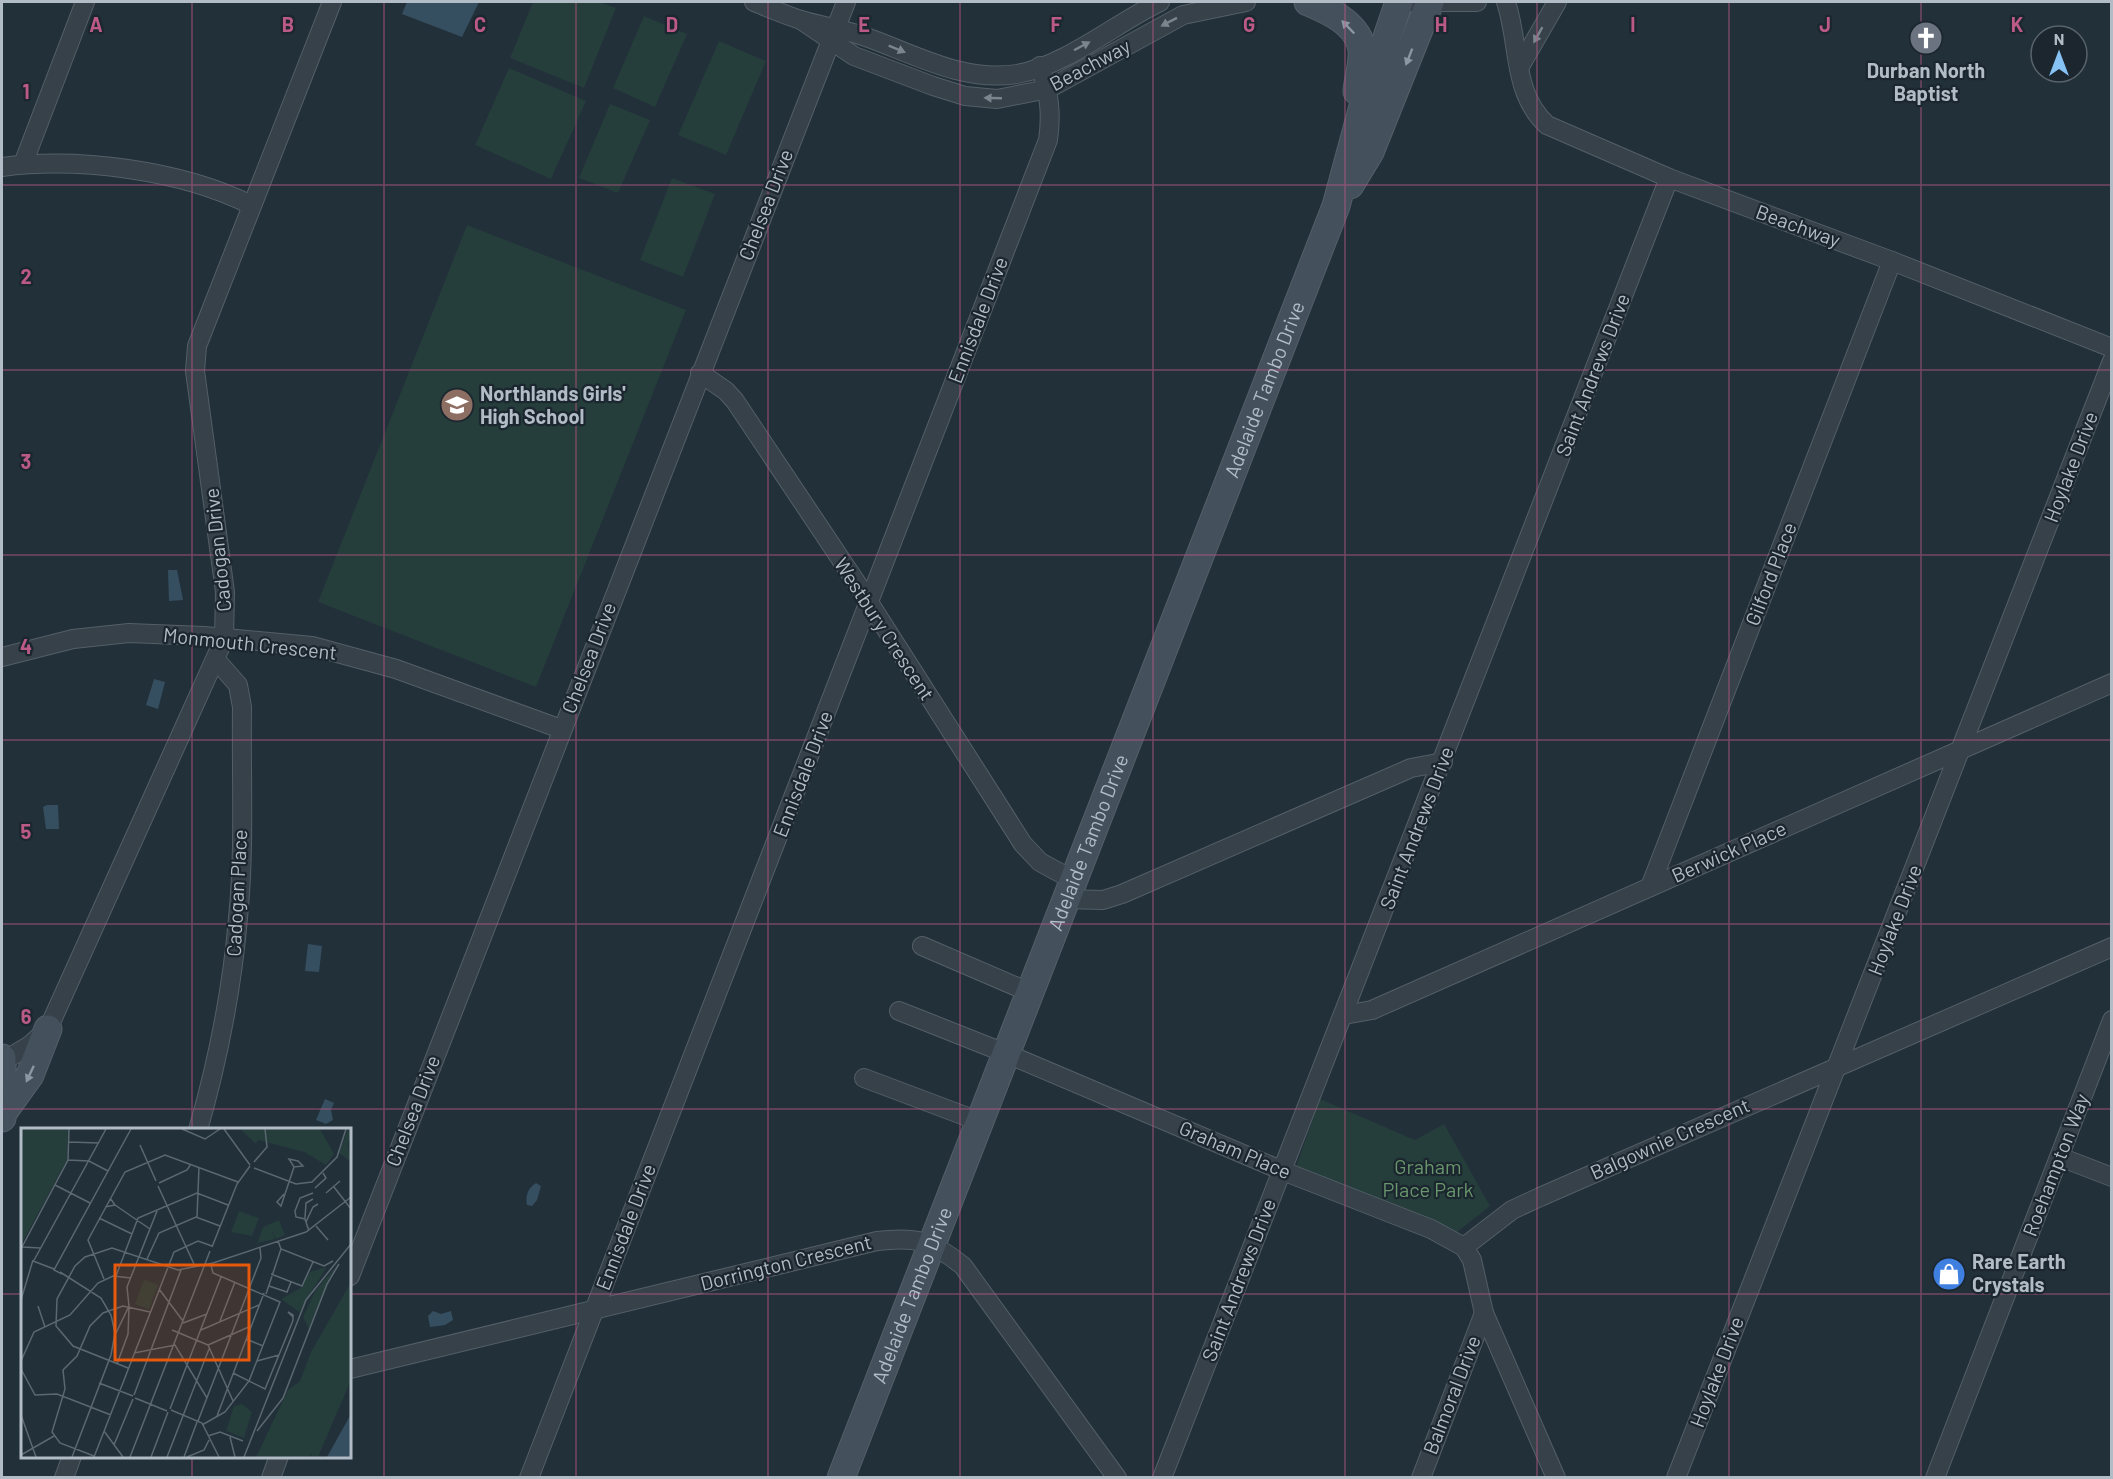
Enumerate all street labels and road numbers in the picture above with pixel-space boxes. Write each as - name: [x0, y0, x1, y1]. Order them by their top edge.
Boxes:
- street label: Beachway: [1045, 33, 1134, 95]
- street label: Chelsea Drive: [733, 146, 797, 264]
- street label: Beachway: [1753, 199, 1844, 251]
- street label: Ennisdale Drive: [942, 253, 1012, 386]
- street label: Saint Andrews Drive: [1550, 290, 1634, 459]
- street label: Adelaide Tambo Drive: [1219, 298, 1309, 481]
- street label: Hoylake Drive: [2038, 408, 2102, 525]
- street label: Cadogan Drive: [199, 487, 235, 613]
- street label: Gilford Place: [1739, 519, 1801, 629]
- street label: Westbury Crescent: [830, 553, 940, 704]
- street label: Chelsea Drive: [556, 599, 620, 717]
- street label: Monmouth Crescent: [162, 622, 338, 664]
- street label: Ennisdale Drive: [767, 707, 837, 840]
- street label: Saint Andrews Drive: [1374, 743, 1458, 912]
- street label: Adelaide Tambo Drive: [1042, 750, 1133, 934]
- street label: Berwick Place: [1668, 815, 1789, 887]
- street label: Cadogan Place: [221, 829, 251, 957]
- street label: Hoylake Drive: [1862, 861, 1926, 978]
- street label: Chelsea Drive: [380, 1052, 444, 1170]
- street label: Roehampton Way: [2017, 1090, 2093, 1239]
- street label: Balgownie Crescent: [1586, 1092, 1753, 1184]
- street label: Graham Place: [1176, 1115, 1295, 1183]
- street label: Ennisdale Drive: [590, 1160, 660, 1293]
- street label: Saint Andrews Drive: [1196, 1195, 1280, 1364]
- street label: Adelaide Tambo Drive: [866, 1203, 956, 1387]
- street label: Dorrington Crescent: [698, 1229, 874, 1295]
- street label: Hoylake Drive: [1684, 1313, 1748, 1430]
- street label: Balmoral Drive: [1417, 1332, 1485, 1457]

